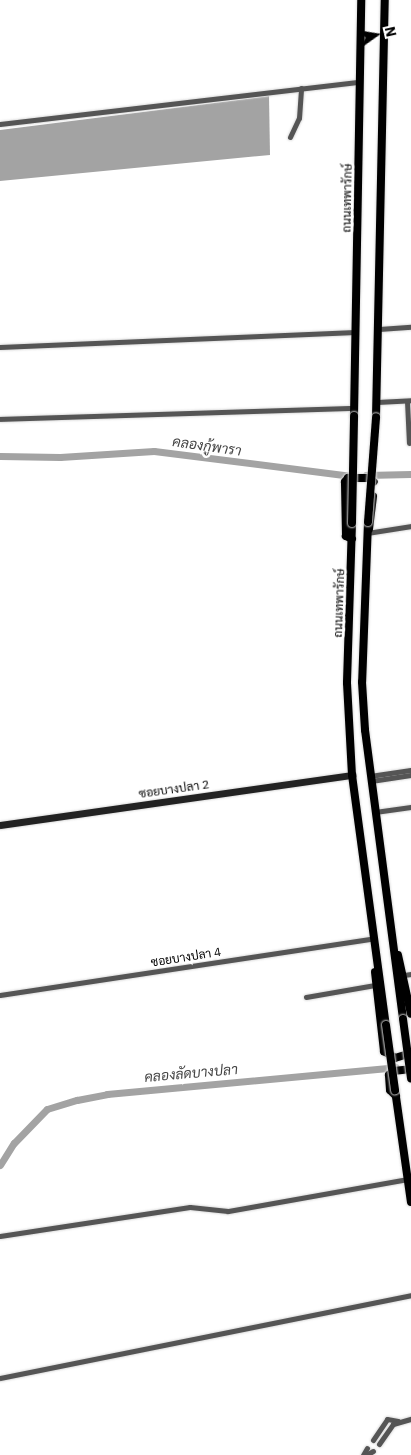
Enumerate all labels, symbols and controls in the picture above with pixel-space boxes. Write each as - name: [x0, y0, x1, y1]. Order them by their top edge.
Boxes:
- north arrow: [351, 10, 401, 60]
- text: N: [381, 25, 401, 39]
- street label: ถนนเทพารักษ์: [339, 163, 355, 233]
- water label: คลองกู้พารา: [171, 433, 243, 459]
- street label: ถนนเทพารักษ์: [331, 568, 347, 638]
- street label: ซอยบางปลา 2: [138, 777, 210, 801]
- street label: ซอยบางปลา 4: [150, 944, 222, 970]
- water label: คลองลัดบางปลา: [144, 1061, 238, 1085]

